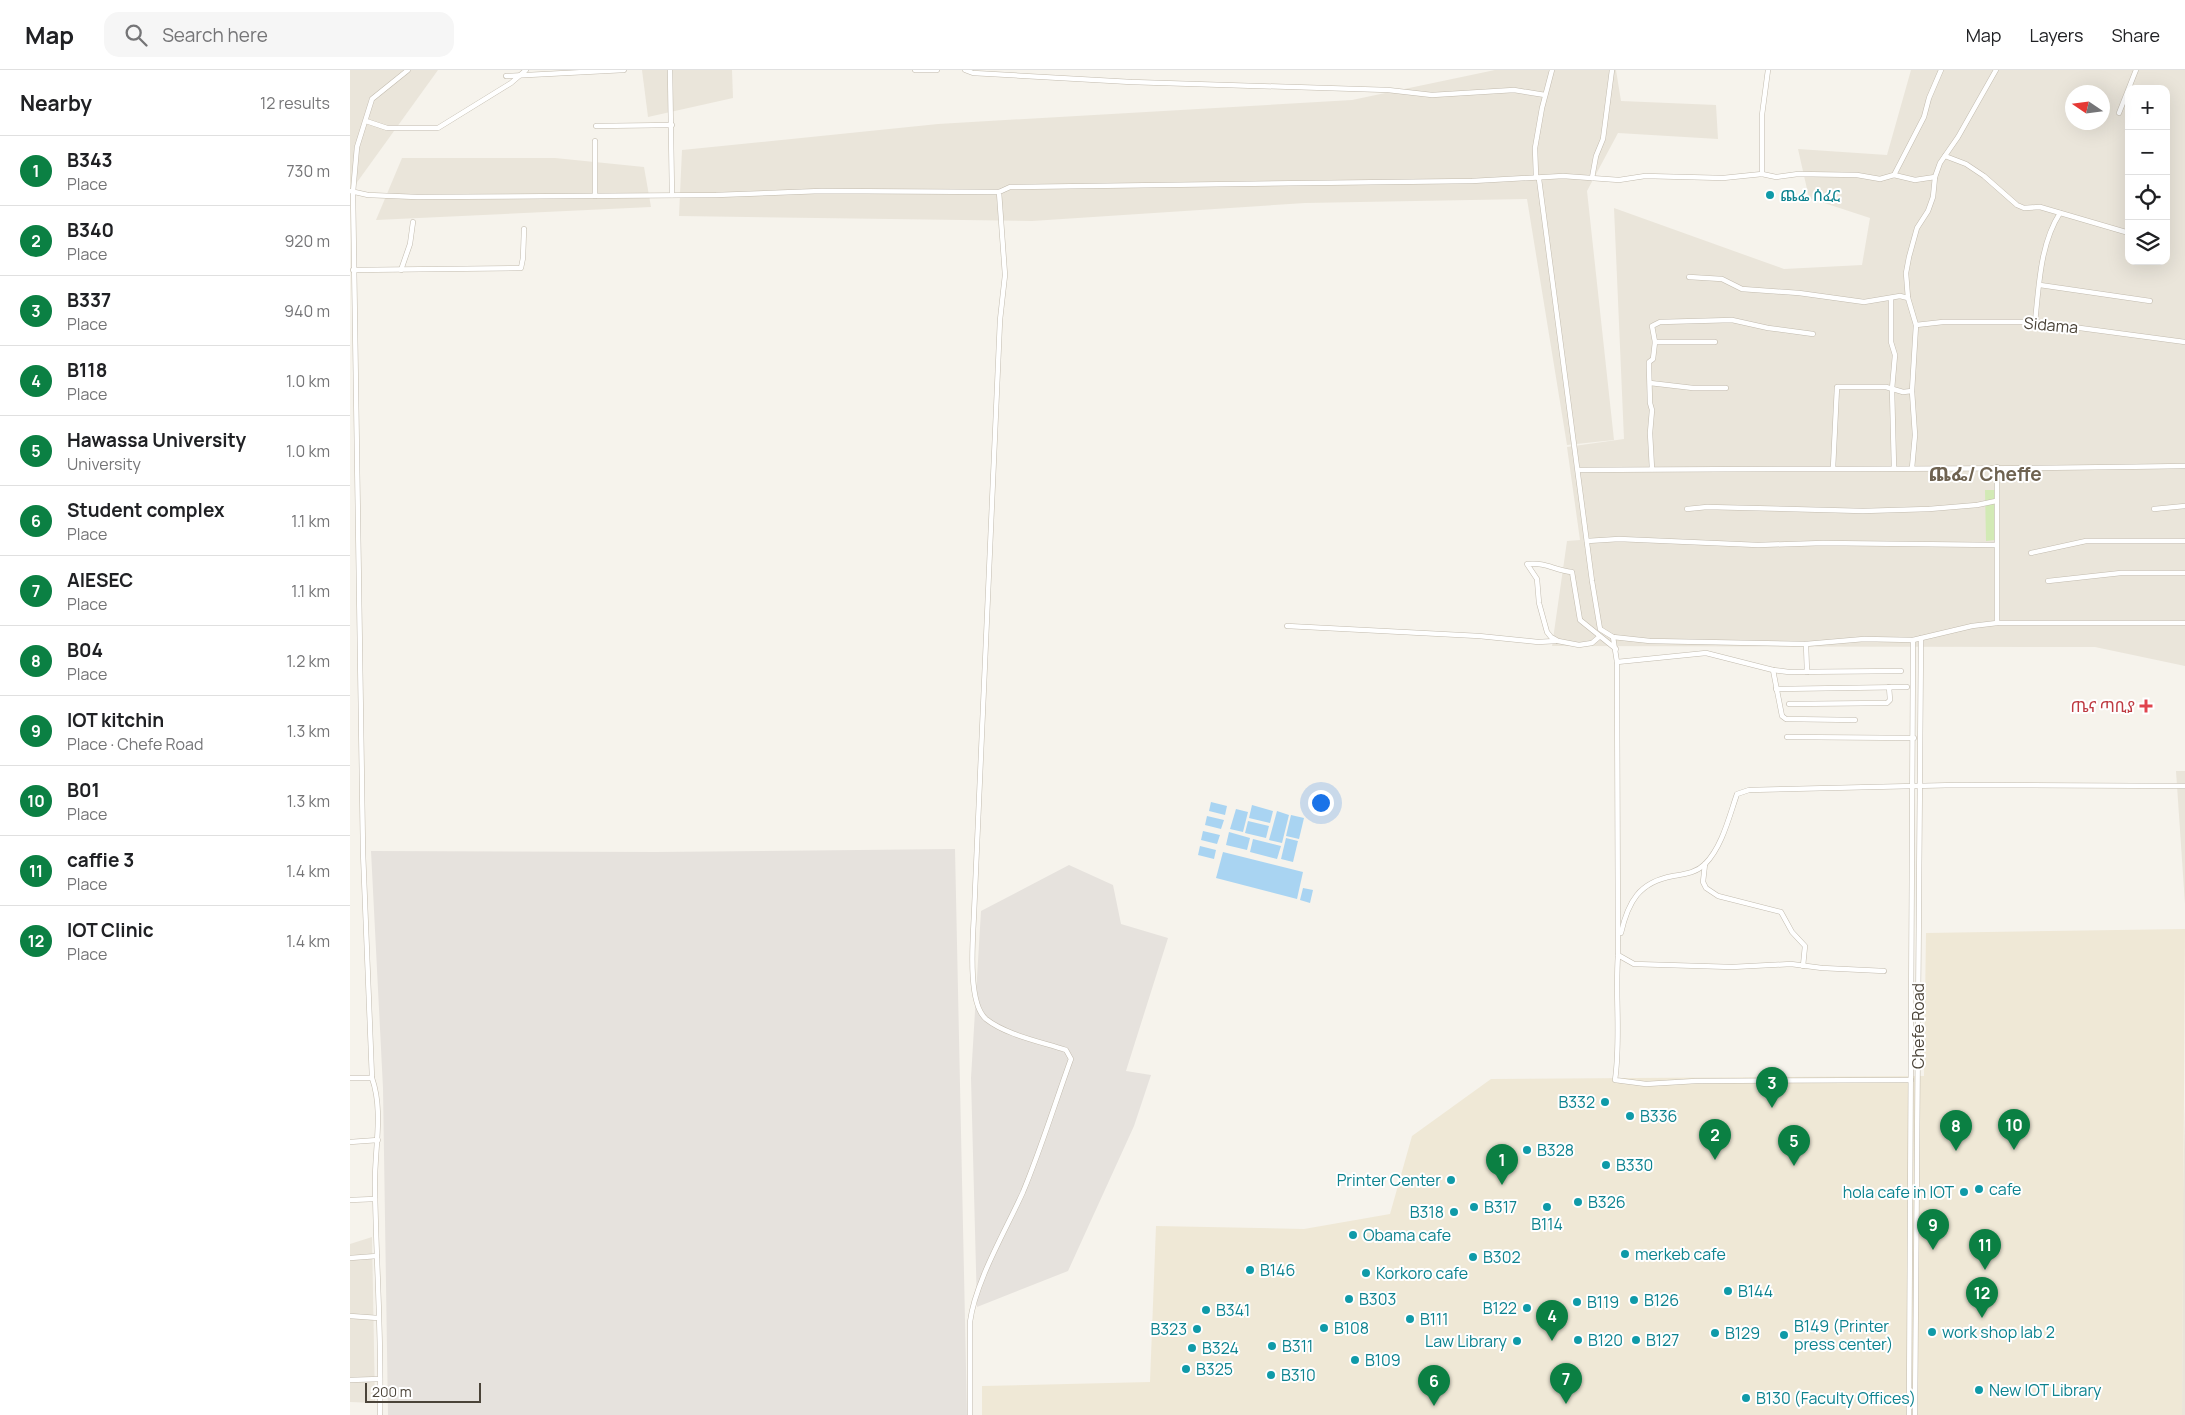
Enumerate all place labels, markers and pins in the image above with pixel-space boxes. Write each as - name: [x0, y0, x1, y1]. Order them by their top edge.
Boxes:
- place label: ጨፌ ሰፈር: [1780, 184, 1840, 206]
- marker: ጨፌ ሰፈር: [1764, 189, 1776, 201]
- place label: ጤና ጣቢያ: [2071, 695, 2135, 717]
- marker: ጤና ጣቢያ: [2139, 699, 2153, 713]
- pin: 3: [1756, 1067, 1788, 1108]
- place label: B332: [1558, 1091, 1595, 1113]
- marker: B332: [1599, 1096, 1611, 1108]
- place label: B336: [1640, 1105, 1677, 1127]
- pin: 10: [1998, 1109, 2030, 1150]
- marker: B336: [1624, 1110, 1636, 1122]
- pin: 8: [1940, 1110, 1972, 1151]
- pin: 2: [1699, 1119, 1731, 1160]
- pin: 5: [1778, 1125, 1810, 1166]
- place label: B328: [1537, 1139, 1574, 1161]
- pin: 1: [1486, 1144, 1518, 1185]
- marker: B328: [1521, 1144, 1533, 1156]
- place label: B330: [1616, 1154, 1653, 1176]
- marker: B330: [1600, 1159, 1612, 1171]
- place label: Printer Center: [1337, 1169, 1441, 1191]
- marker: Printer Center: [1445, 1174, 1457, 1186]
- place label: cafe: [1989, 1178, 2021, 1200]
- place label: hola cafe in IOT: [1843, 1181, 1954, 1203]
- marker: cafe: [1973, 1183, 1985, 1195]
- marker: hola cafe in IOT: [1958, 1186, 1970, 1198]
- place label: B326: [1588, 1191, 1626, 1213]
- place label: B317: [1484, 1196, 1517, 1218]
- marker: B326: [1572, 1196, 1584, 1208]
- place label: B318: [1410, 1201, 1444, 1223]
- marker: B317: [1468, 1201, 1480, 1213]
- marker: B114: [1541, 1201, 1553, 1213]
- marker: B318: [1448, 1206, 1460, 1218]
- pin: 9: [1917, 1209, 1949, 1250]
- place label: B114: [1531, 1213, 1563, 1235]
- place label: Obama cafe: [1363, 1224, 1451, 1246]
- marker: Obama cafe: [1347, 1229, 1359, 1241]
- pin: 11: [1969, 1229, 2001, 1270]
- place label: merkeb cafe: [1635, 1243, 1726, 1265]
- place label: B302: [1483, 1246, 1521, 1268]
- marker: merkeb cafe: [1619, 1248, 1631, 1260]
- marker: B302: [1467, 1251, 1479, 1263]
- place label: B146: [1260, 1259, 1295, 1281]
- place label: Korkoro cafe: [1376, 1262, 1468, 1284]
- marker: B146: [1244, 1264, 1256, 1276]
- marker: Korkoro cafe: [1360, 1267, 1372, 1279]
- pin: 12: [1966, 1277, 1998, 1318]
- place label: B144: [1738, 1280, 1773, 1302]
- marker: B144: [1722, 1285, 1734, 1297]
- place label: B303: [1359, 1288, 1396, 1310]
- place label: B126: [1644, 1289, 1679, 1311]
- place label: B119: [1587, 1291, 1619, 1313]
- marker: B303: [1343, 1293, 1355, 1305]
- marker: B126: [1628, 1294, 1640, 1306]
- marker: B119: [1571, 1296, 1583, 1308]
- place label: B122: [1483, 1297, 1517, 1319]
- place label: B341: [1216, 1299, 1250, 1321]
- pin: 4: [1536, 1300, 1568, 1341]
- marker: B122: [1521, 1302, 1533, 1314]
- marker: B341: [1200, 1304, 1212, 1316]
- place label: B111: [1420, 1308, 1449, 1330]
- marker: B111: [1404, 1313, 1416, 1325]
- place label: B149 (Printer press center): [1794, 1315, 1893, 1355]
- place label: B108: [1334, 1317, 1369, 1339]
- place label: B323: [1150, 1318, 1187, 1340]
- place label: work shop lab 2: [1942, 1321, 2055, 1343]
- marker: B108: [1318, 1322, 1330, 1334]
- place label: B129: [1725, 1322, 1760, 1344]
- marker: B323: [1191, 1323, 1203, 1335]
- marker: work shop lab 2: [1926, 1326, 1938, 1338]
- marker: B129: [1709, 1327, 1721, 1339]
- place label: B120: [1588, 1329, 1623, 1351]
- place label: B127: [1646, 1329, 1679, 1351]
- marker: B149 (Printer press center): [1778, 1329, 1790, 1341]
- place label: Law Library: [1425, 1330, 1508, 1352]
- marker: B120: [1572, 1334, 1584, 1346]
- marker: B127: [1630, 1334, 1642, 1346]
- place label: B311: [1282, 1335, 1313, 1357]
- marker: Law Library: [1511, 1335, 1523, 1347]
- place label: B324: [1202, 1337, 1239, 1359]
- marker: B311: [1266, 1340, 1278, 1352]
- marker: B324: [1186, 1342, 1198, 1354]
- place label: B109: [1365, 1349, 1401, 1371]
- marker: B109: [1349, 1354, 1361, 1366]
- place label: B325: [1196, 1358, 1233, 1380]
- marker: B325: [1180, 1363, 1192, 1375]
- pin: 7: [1550, 1363, 1582, 1404]
- place label: B310: [1281, 1364, 1316, 1386]
- pin: 6: [1418, 1365, 1450, 1406]
- marker: B310: [1265, 1369, 1277, 1381]
- place label: New IOT Library: [1989, 1379, 2102, 1401]
- marker: New IOT Library: [1973, 1384, 1985, 1396]
- place label: B130 (Faculty Offices): [1756, 1387, 1916, 1409]
- marker: B130 (Faculty Offices): [1740, 1392, 1752, 1404]

